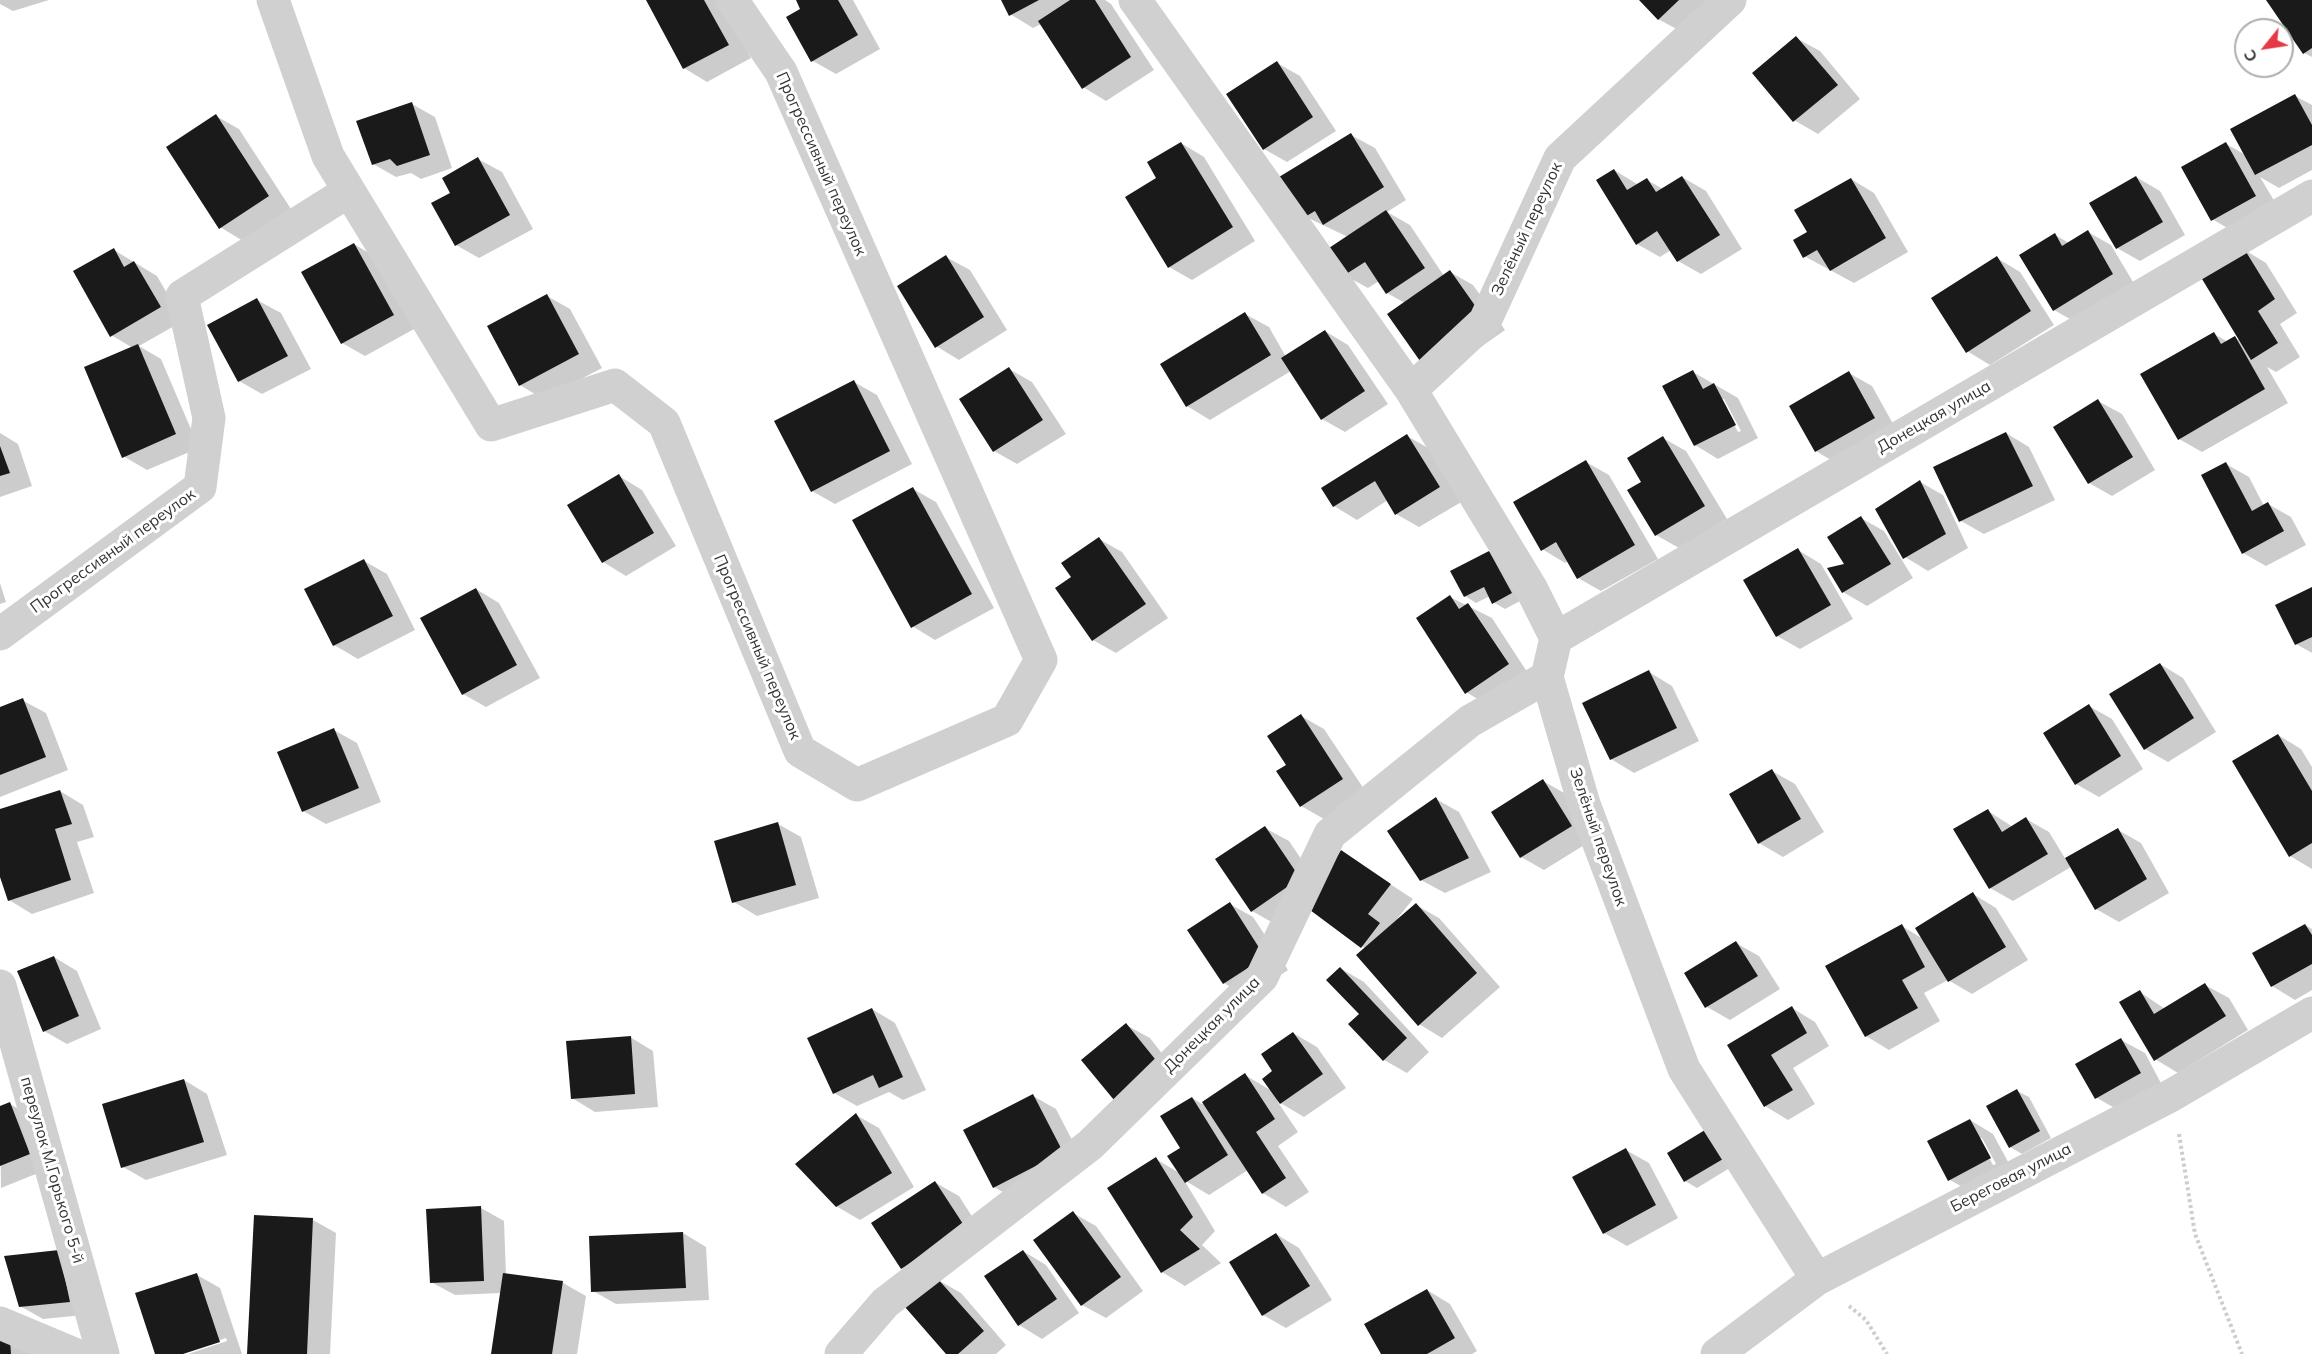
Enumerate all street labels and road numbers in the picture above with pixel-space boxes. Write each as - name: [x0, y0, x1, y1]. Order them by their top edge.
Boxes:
- street label: Прогрессивный переулок: [772, 69, 870, 259]
- street label: Зелёный переулок: [1488, 159, 1566, 299]
- street label: Донецкая улица: [1874, 377, 1994, 457]
- street label: Прогрессивный переулок: [27, 485, 199, 617]
- street label: Прогрессивный переулок: [709, 552, 805, 742]
- street label: Зелёный переулок: [1565, 765, 1631, 909]
- street label: Донецкая улица: [1160, 973, 1264, 1077]
- street label: переулок М.Горького 5-й: [16, 1074, 88, 1266]
- street label: Береговая улица: [1947, 1139, 2075, 1217]

